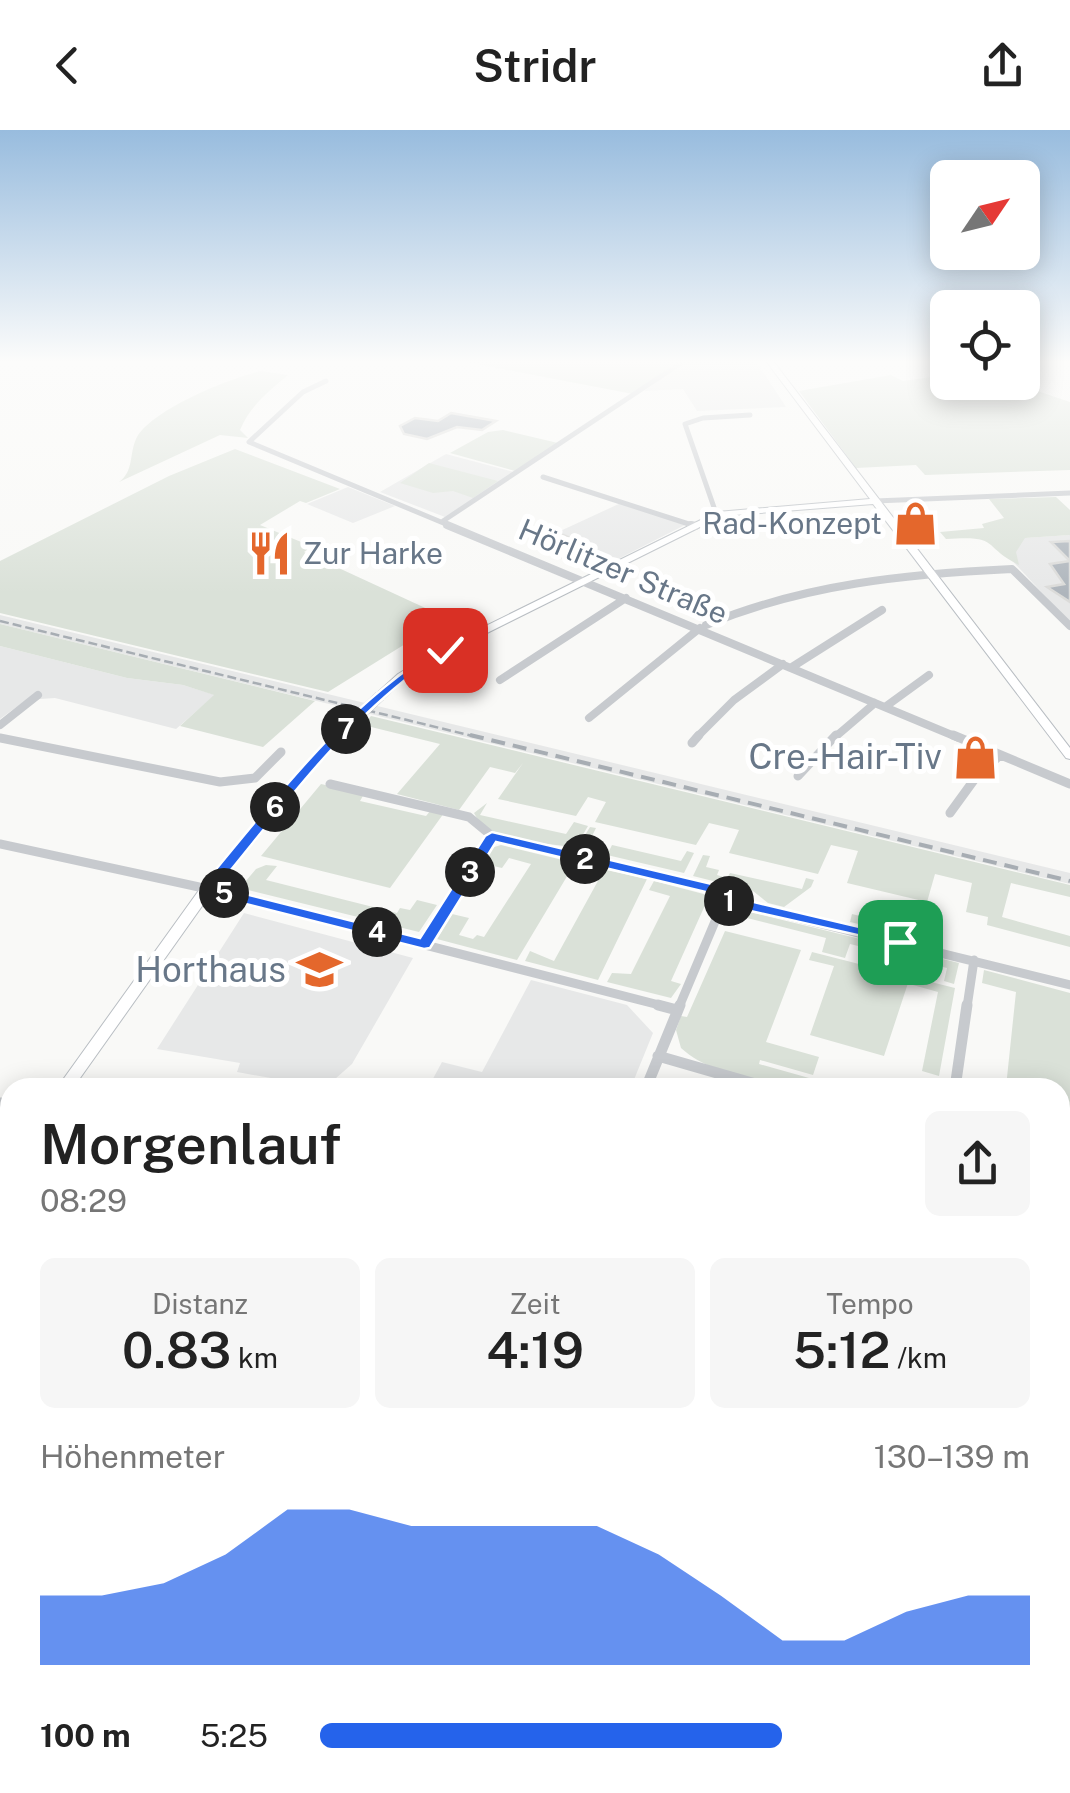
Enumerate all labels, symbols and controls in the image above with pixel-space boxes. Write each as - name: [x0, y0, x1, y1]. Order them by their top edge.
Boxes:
- icon: back: [40, 38, 95, 93]
- icon: share: [975, 38, 1030, 93]
- text: Stridr: [473, 39, 597, 92]
- north arrow: [930, 160, 1040, 270]
- map controls: [930, 160, 1040, 400]
- button: locate: [930, 290, 1040, 400]
- shop icon: Rad-Konzept: [891, 500, 939, 548]
- place label: Rad-Konzept: [702, 505, 882, 541]
- street label: Hörlitzer Straße: [514, 511, 733, 631]
- restaurant icon: Zur Harke: [246, 530, 294, 578]
- place label: Zur Harke: [303, 535, 443, 571]
- pin: [403, 608, 488, 693]
- icon: check: [418, 623, 473, 678]
- pin: 7: [321, 704, 371, 754]
- text: 7: [337, 712, 355, 745]
- shop icon: Cre-Hair-Tiv: [951, 733, 999, 781]
- place label: Cre-Hair-Tiv: [748, 736, 942, 777]
- pin: 6: [250, 782, 300, 832]
- text: 6: [266, 790, 284, 823]
- pin: 2: [560, 834, 610, 884]
- text: 2: [576, 842, 594, 875]
- pin: 3: [445, 847, 495, 897]
- text: 3: [461, 855, 479, 888]
- pin: 5: [199, 868, 249, 918]
- text: 5: [215, 876, 233, 909]
- pin: 1: [704, 876, 754, 926]
- text: 1: [723, 884, 735, 917]
- pin: [858, 900, 943, 985]
- pin: 4: [352, 907, 402, 957]
- text: 4: [368, 915, 386, 948]
- icon: arrive: [873, 915, 928, 970]
- school or university icon: Horthaus: [295, 946, 343, 994]
- place label: Horthaus: [135, 949, 286, 990]
- button: share: [925, 1111, 1030, 1216]
- text: Morgenlauf: [40, 1112, 341, 1176]
- text: 08:29: [40, 1182, 127, 1219]
- text: Distanz: [152, 1287, 248, 1320]
- text: Zeit: [509, 1287, 561, 1320]
- text: Tempo: [826, 1287, 914, 1320]
- text: 0.83: [122, 1320, 231, 1379]
- text: 4:19: [486, 1320, 584, 1379]
- text: 5:12: [793, 1320, 890, 1379]
- text: km: [231, 1341, 278, 1374]
- text: /km: [890, 1341, 947, 1374]
- text: Höhenmeter: [40, 1438, 225, 1475]
- text: 130–139 m: [874, 1438, 1030, 1475]
- text: 100 m: [40, 1717, 131, 1754]
- text: 5:25: [200, 1717, 268, 1754]

